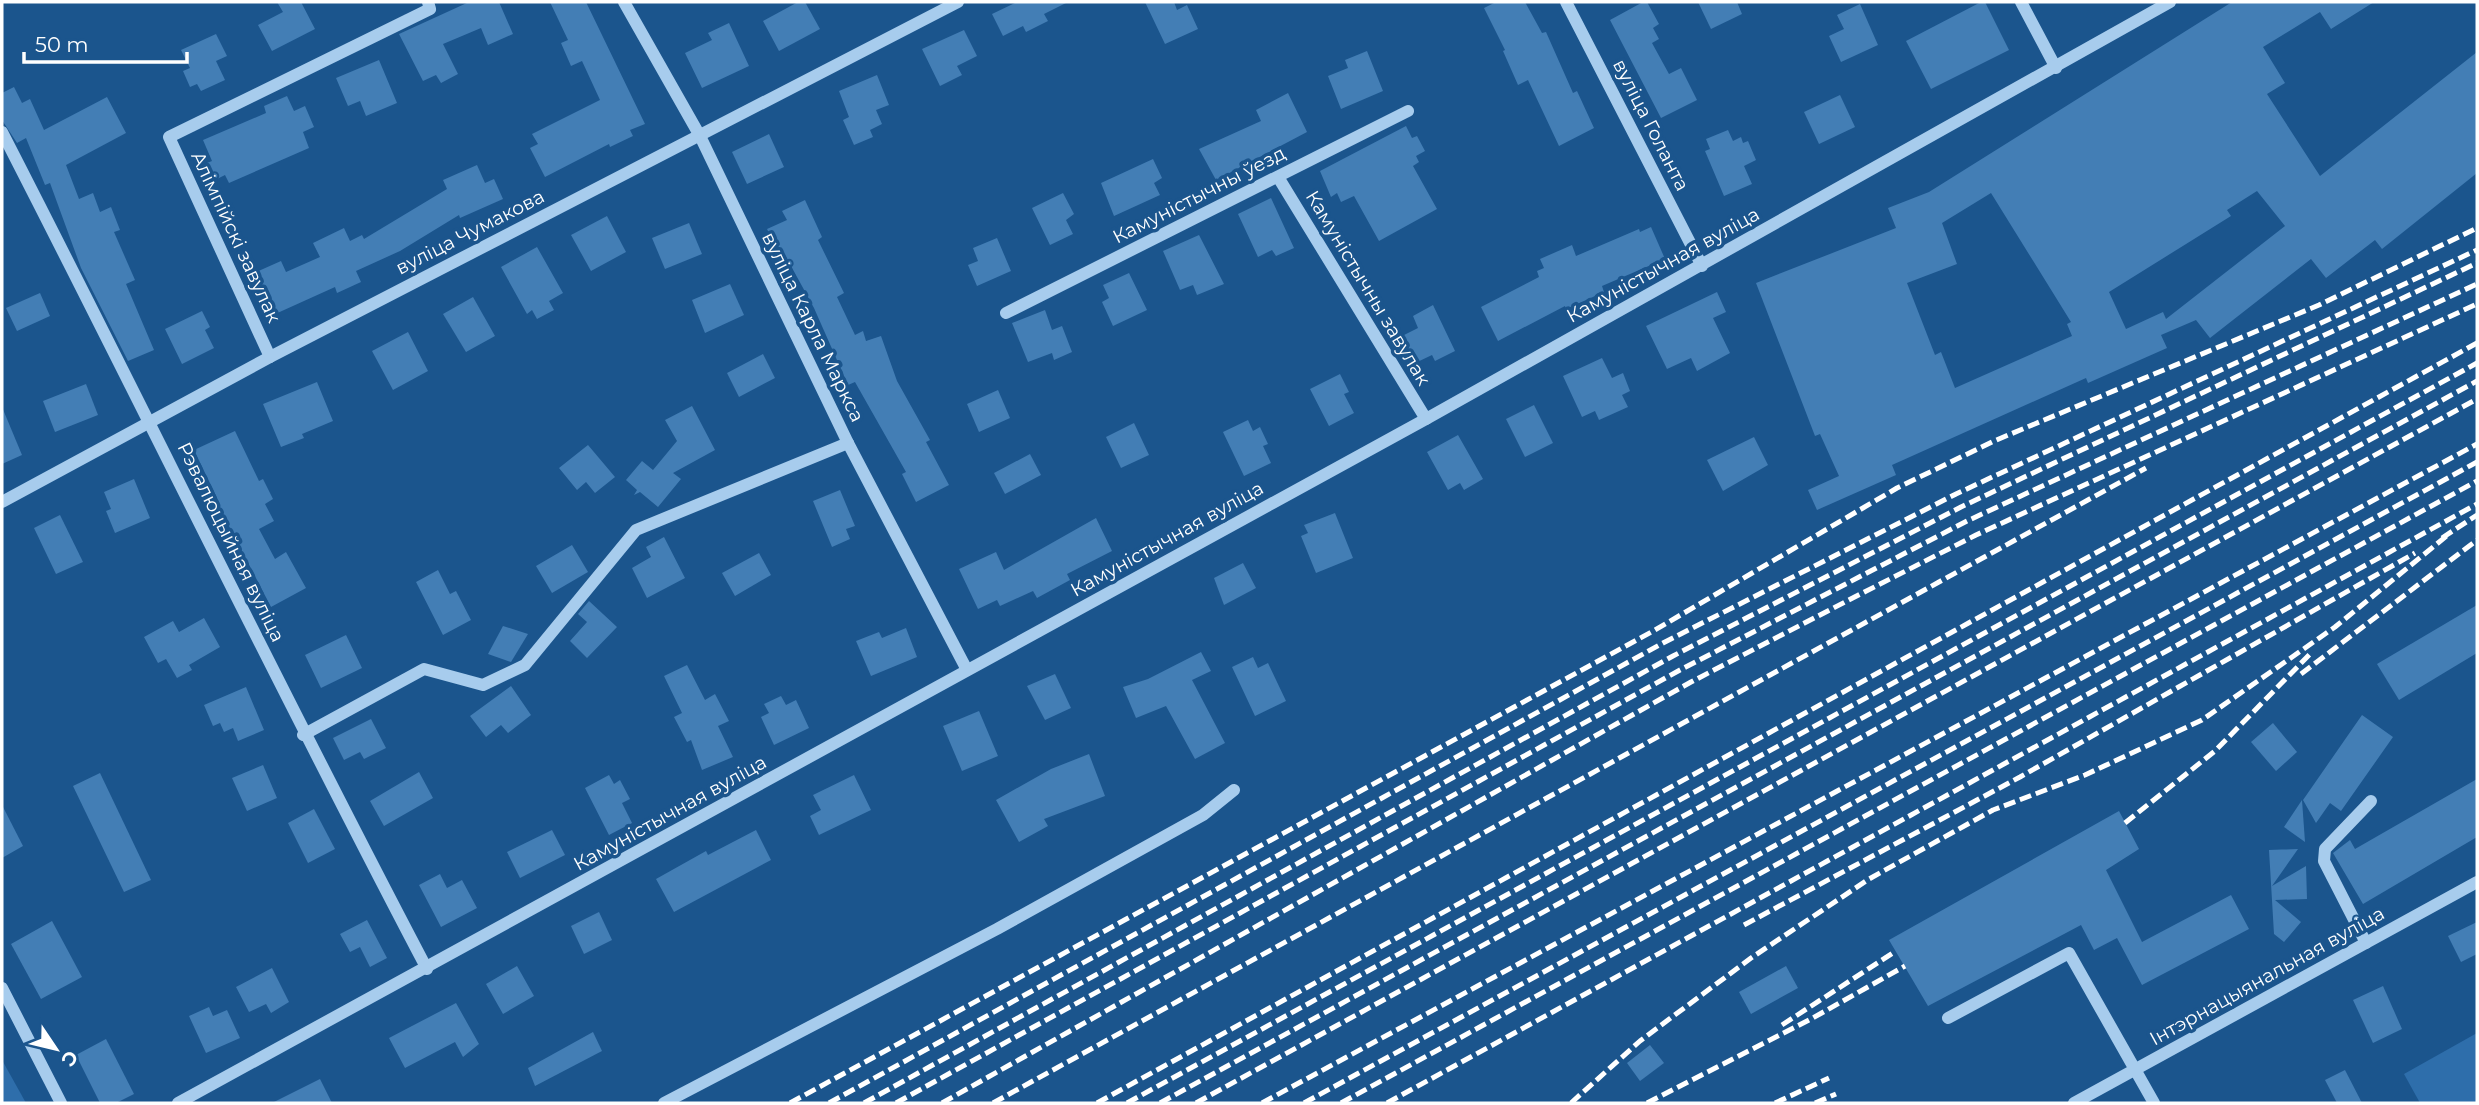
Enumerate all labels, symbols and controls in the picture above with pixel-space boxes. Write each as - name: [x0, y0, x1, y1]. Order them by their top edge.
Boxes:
- scale bar: [24, 21, 187, 65]
- text: 50 m: [35, 32, 89, 57]
- street label: вуліца Голанта: [1608, 55, 1694, 195]
- street label: Камуністычны ўезд: [1109, 141, 1289, 249]
- street label: Алімпійскі завулак: [186, 148, 286, 326]
- street label: вуліца Чумакова: [392, 185, 548, 279]
- street label: Камуністычны завулак: [1301, 186, 1435, 390]
- street label: Камуністычная вуліца: [1563, 202, 1763, 328]
- street label: вуліца Карла Маркса: [757, 228, 869, 426]
- street label: Рэвалюцыйная вуліца: [173, 438, 289, 646]
- street label: Камуністычная вуліца: [1067, 476, 1267, 602]
- street label: Камуністычная вуліца: [570, 750, 770, 876]
- street label: Інтэрнацыянальная вуліца: [2146, 902, 2388, 1050]
- north arrow: [21, 1014, 91, 1084]
- text: С: [56, 1046, 83, 1071]

